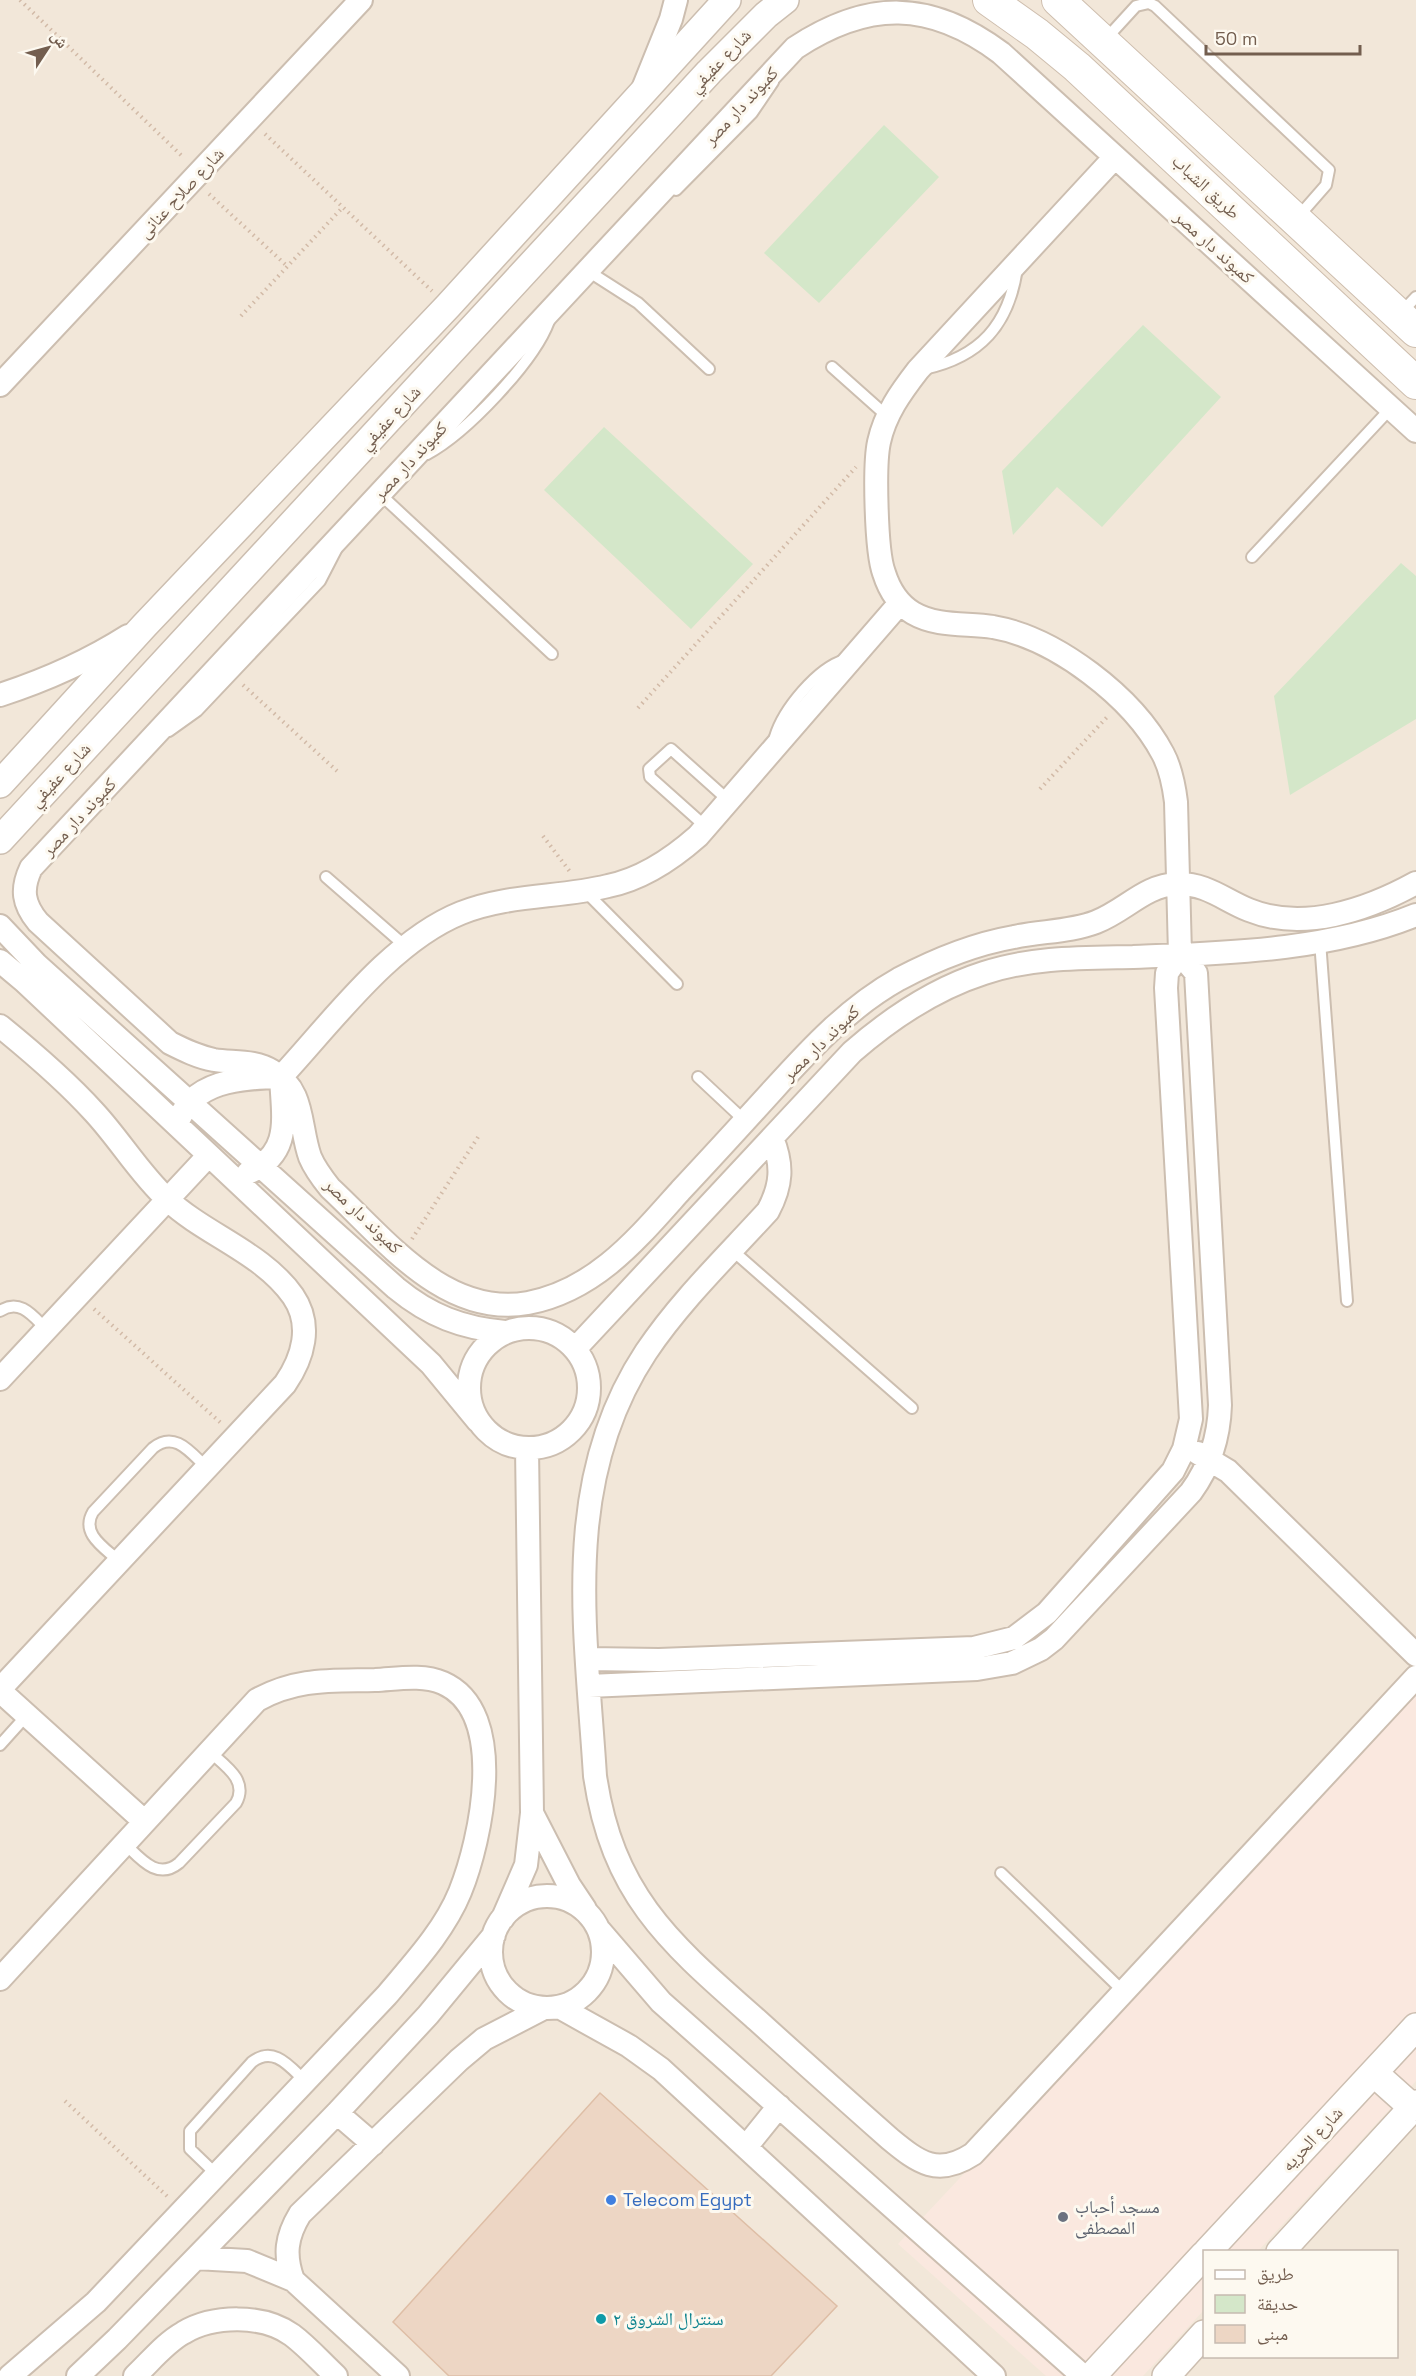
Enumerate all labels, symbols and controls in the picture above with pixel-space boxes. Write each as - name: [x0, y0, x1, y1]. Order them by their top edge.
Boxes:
- north arrow: [18, 18, 78, 78]
- scale bar: [1206, 18, 1360, 56]
- street label: شارع عفيفي: [683, 24, 759, 100]
- text: ش: [46, 26, 73, 53]
- text: 50 m: [1215, 27, 1257, 50]
- street label: كمبوند دار مصر: [698, 61, 783, 151]
- street label: شارع صلاح عنانى: [133, 142, 229, 244]
- street label: طريق الشباب: [1167, 149, 1245, 224]
- street label: كمبوند دار مصر: [1169, 204, 1259, 289]
- street label: شارع عفيفي: [354, 380, 428, 457]
- street label: كمبوند دار مصر: [367, 416, 452, 506]
- street label: شارع عفيفي: [24, 737, 98, 814]
- street label: كمبوند دار مصر: [36, 772, 121, 862]
- street label: كمبوند دار مصر: [776, 999, 865, 1086]
- street label: كمبوند دار مصر: [319, 1172, 407, 1259]
- street label: شارع الحريه: [1276, 2101, 1348, 2176]
- place label: Telecom Egypt: [623, 2188, 752, 2211]
- marker: Telecom Egypt: [604, 2193, 618, 2207]
- place label: مسجد أحباب المصطفى: [1075, 2195, 1160, 2239]
- marker: مسجد أحباب المصطفى: [1056, 2210, 1070, 2224]
- legend: [1203, 2250, 1398, 2358]
- text: طريق: [1257, 2262, 1294, 2285]
- text: حديقة: [1257, 2292, 1298, 2315]
- place label: سنترال الشروق ٢: [613, 2307, 724, 2330]
- marker: سنترال الشروق ٢: [594, 2312, 608, 2326]
- text: مبنى: [1257, 2322, 1288, 2345]

